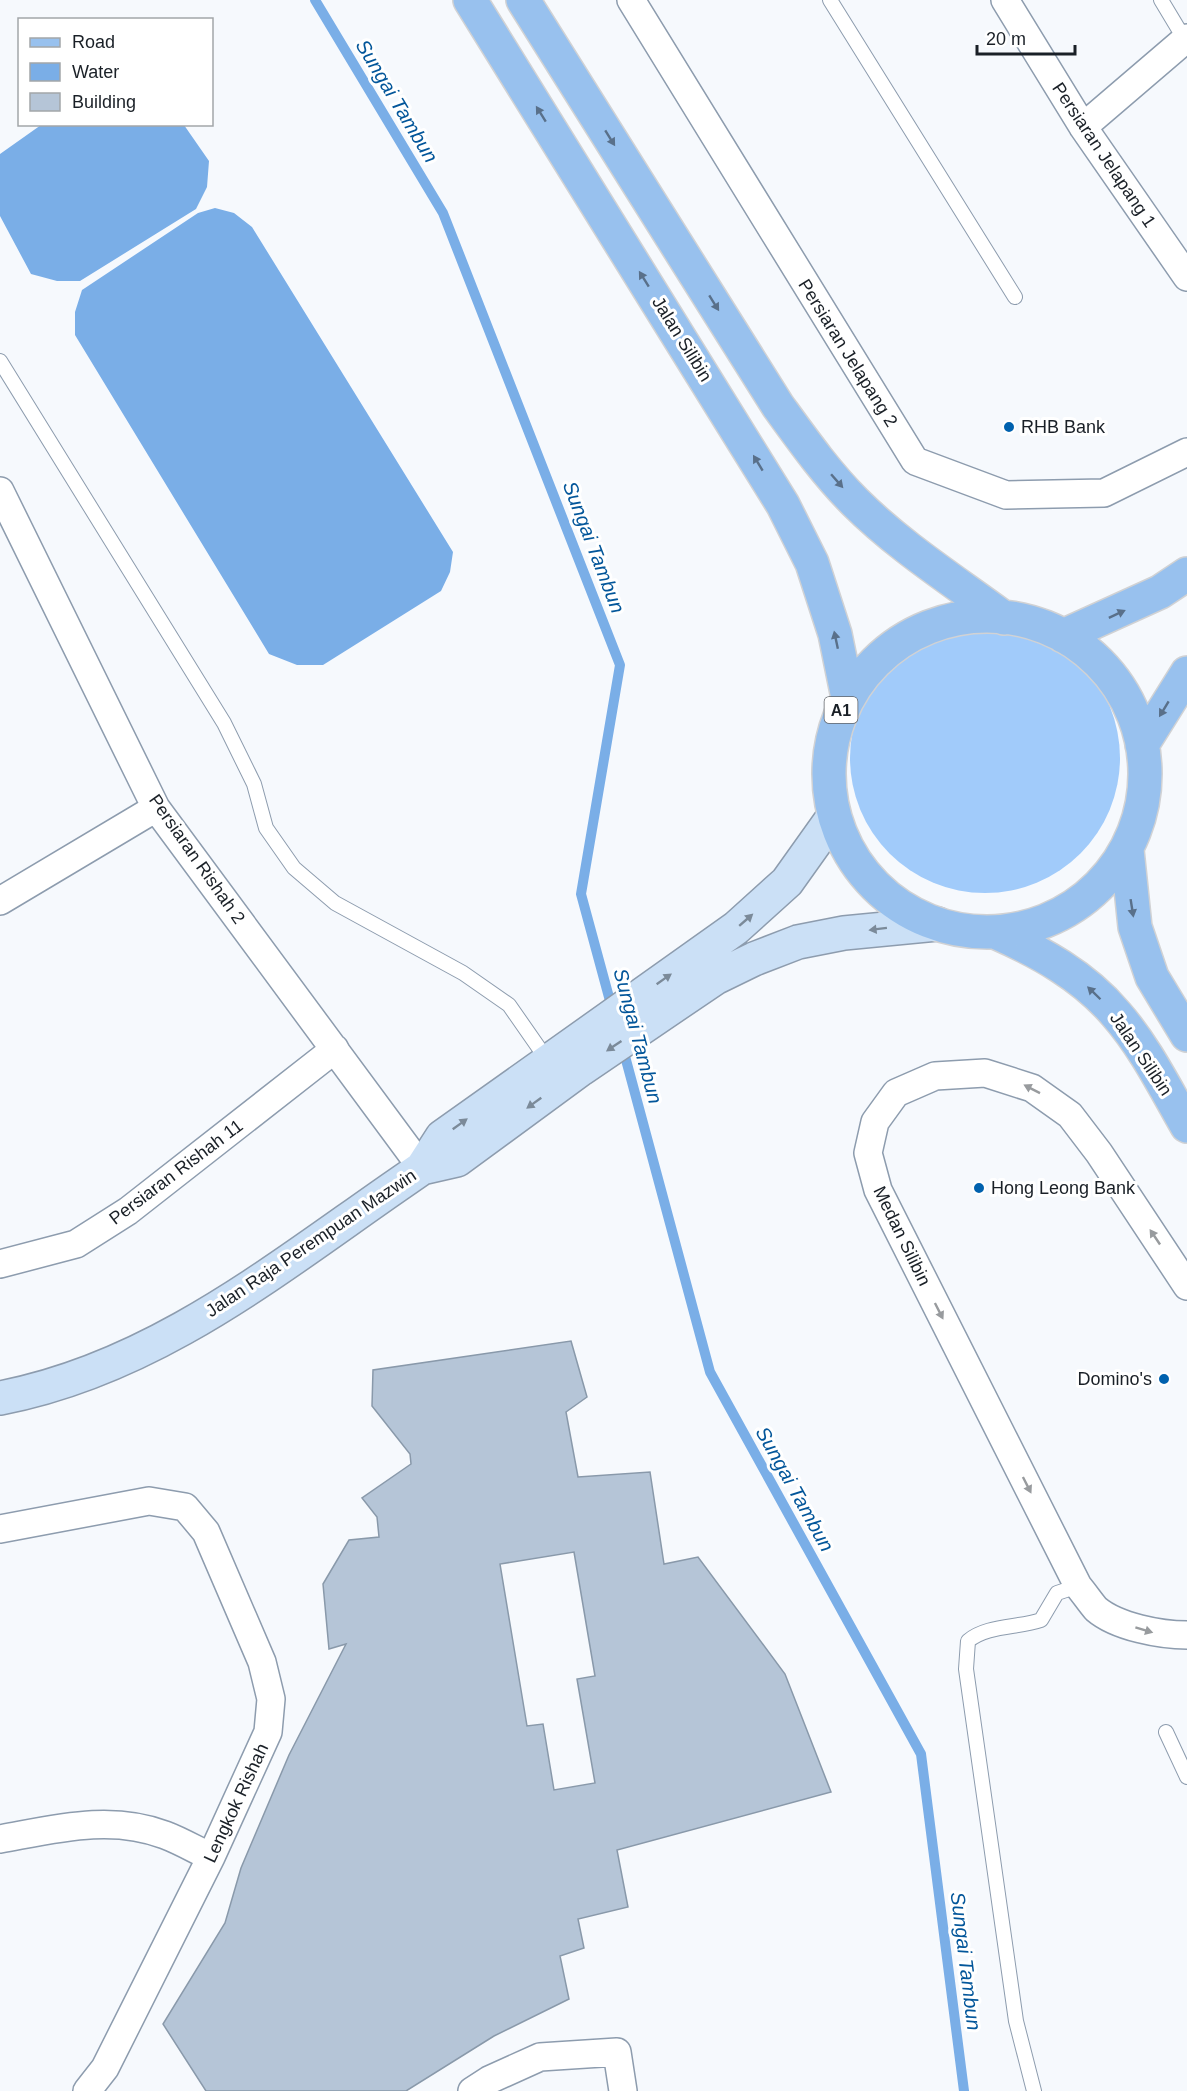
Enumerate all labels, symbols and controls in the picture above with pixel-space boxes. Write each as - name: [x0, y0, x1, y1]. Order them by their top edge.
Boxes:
- legend: [18, 18, 213, 126]
- scale bar: [977, 18, 1074, 56]
- text: 20 m: [986, 29, 1026, 49]
- text: Road: [72, 32, 115, 52]
- water label: Sungai Tambun: [352, 36, 442, 166]
- text: Water: [72, 62, 119, 82]
- street label: Persiaran Jelapang 1: [1048, 79, 1160, 231]
- text: Building: [72, 92, 136, 112]
- one-way arrow: [536, 106, 547, 122]
- one-way arrow: [605, 130, 616, 146]
- one-way arrow: [639, 271, 650, 287]
- street label: Persiaran Jelapang 2: [794, 276, 902, 430]
- street label: Jalan Silibin: [648, 293, 716, 385]
- one-way arrow: [709, 295, 720, 312]
- place label: RHB Bank: [1021, 417, 1106, 437]
- marker: RHB Bank: [1002, 420, 1016, 434]
- one-way arrow: [753, 454, 763, 471]
- one-way arrow: [830, 473, 843, 488]
- water label: Sungai Tambun: [559, 478, 629, 616]
- one-way arrow: [1108, 609, 1125, 618]
- one-way arrow: [831, 631, 841, 650]
- road number: A1: [824, 697, 858, 723]
- one-way arrow: [1159, 701, 1169, 718]
- street label: Persiaran Rishah 2: [145, 791, 249, 927]
- one-way arrow: [1127, 898, 1136, 917]
- one-way arrow: [738, 914, 753, 927]
- one-way arrow: [869, 924, 888, 934]
- water label: Sungai Tambun: [609, 966, 667, 1106]
- one-way arrow: [656, 973, 672, 985]
- one-way arrow: [1088, 986, 1102, 1000]
- street label: Jalan Silibin: [1106, 1009, 1176, 1099]
- one-way arrow: [606, 1040, 622, 1051]
- one-way arrow: [1023, 1085, 1040, 1094]
- one-way arrow: [527, 1097, 542, 1109]
- street label: Persiaran Rishah 11: [105, 1115, 247, 1229]
- one-way arrow: [451, 1118, 467, 1130]
- street label: Jalan Raja Perempuan Mazwin: [202, 1165, 420, 1321]
- place label: Hong Leong Bank: [991, 1178, 1136, 1198]
- marker: Hong Leong Bank: [972, 1181, 986, 1195]
- street label: Medan Silibin: [869, 1183, 935, 1289]
- one-way arrow: [1149, 1229, 1160, 1245]
- one-way arrow: [934, 1303, 944, 1320]
- place label: Domino's: [1078, 1369, 1152, 1389]
- marker: Domino's: [1157, 1372, 1171, 1386]
- water label: Sungai Tambun: [752, 1423, 838, 1555]
- one-way arrow: [1022, 1477, 1032, 1494]
- one-way arrow: [1135, 1626, 1153, 1635]
- street label: Lengkok Rishah: [200, 1740, 272, 1866]
- water label: Sungai Tambun: [947, 1890, 985, 2032]

